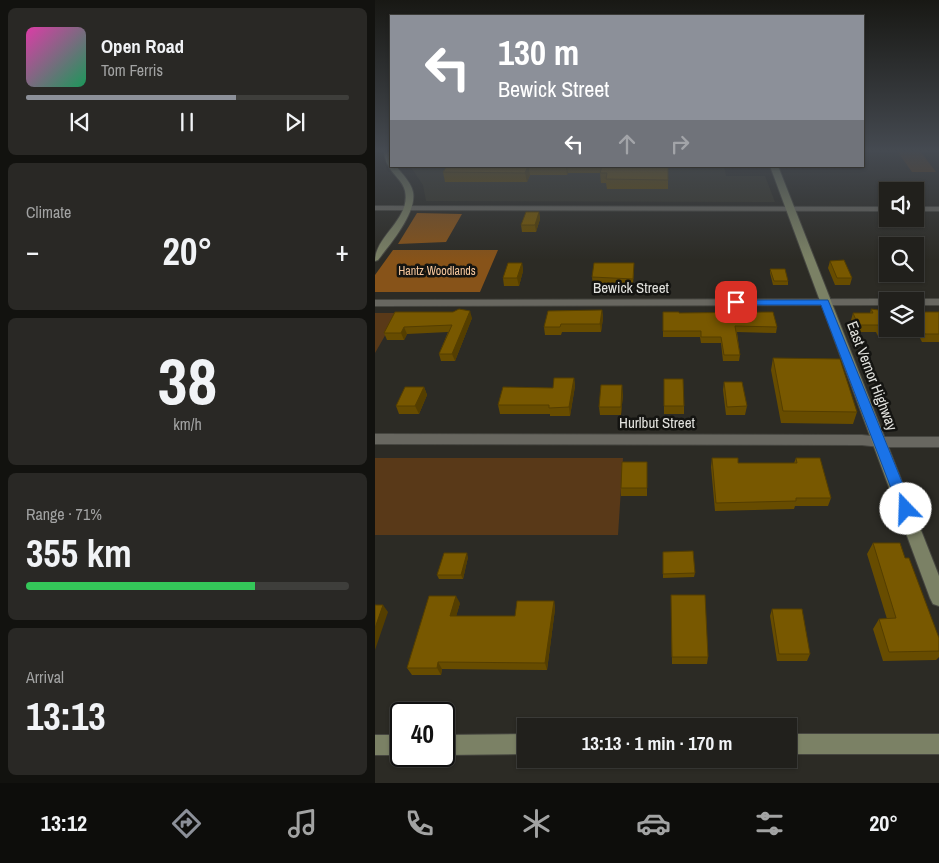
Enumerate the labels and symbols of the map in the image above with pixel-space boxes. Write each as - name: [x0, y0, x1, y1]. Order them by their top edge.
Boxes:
- park label: Hantz Woodlands: [398, 263, 476, 279]
- street label: Bewick Street: [593, 277, 670, 298]
- pin: [715, 281, 757, 323]
- street label: East Vernor Highway: [842, 318, 903, 434]
- street label: Hurlbut Street: [619, 412, 696, 433]
- position arrow: [879, 482, 931, 534]
- speed limit sign: 40: [390, 702, 455, 767]

